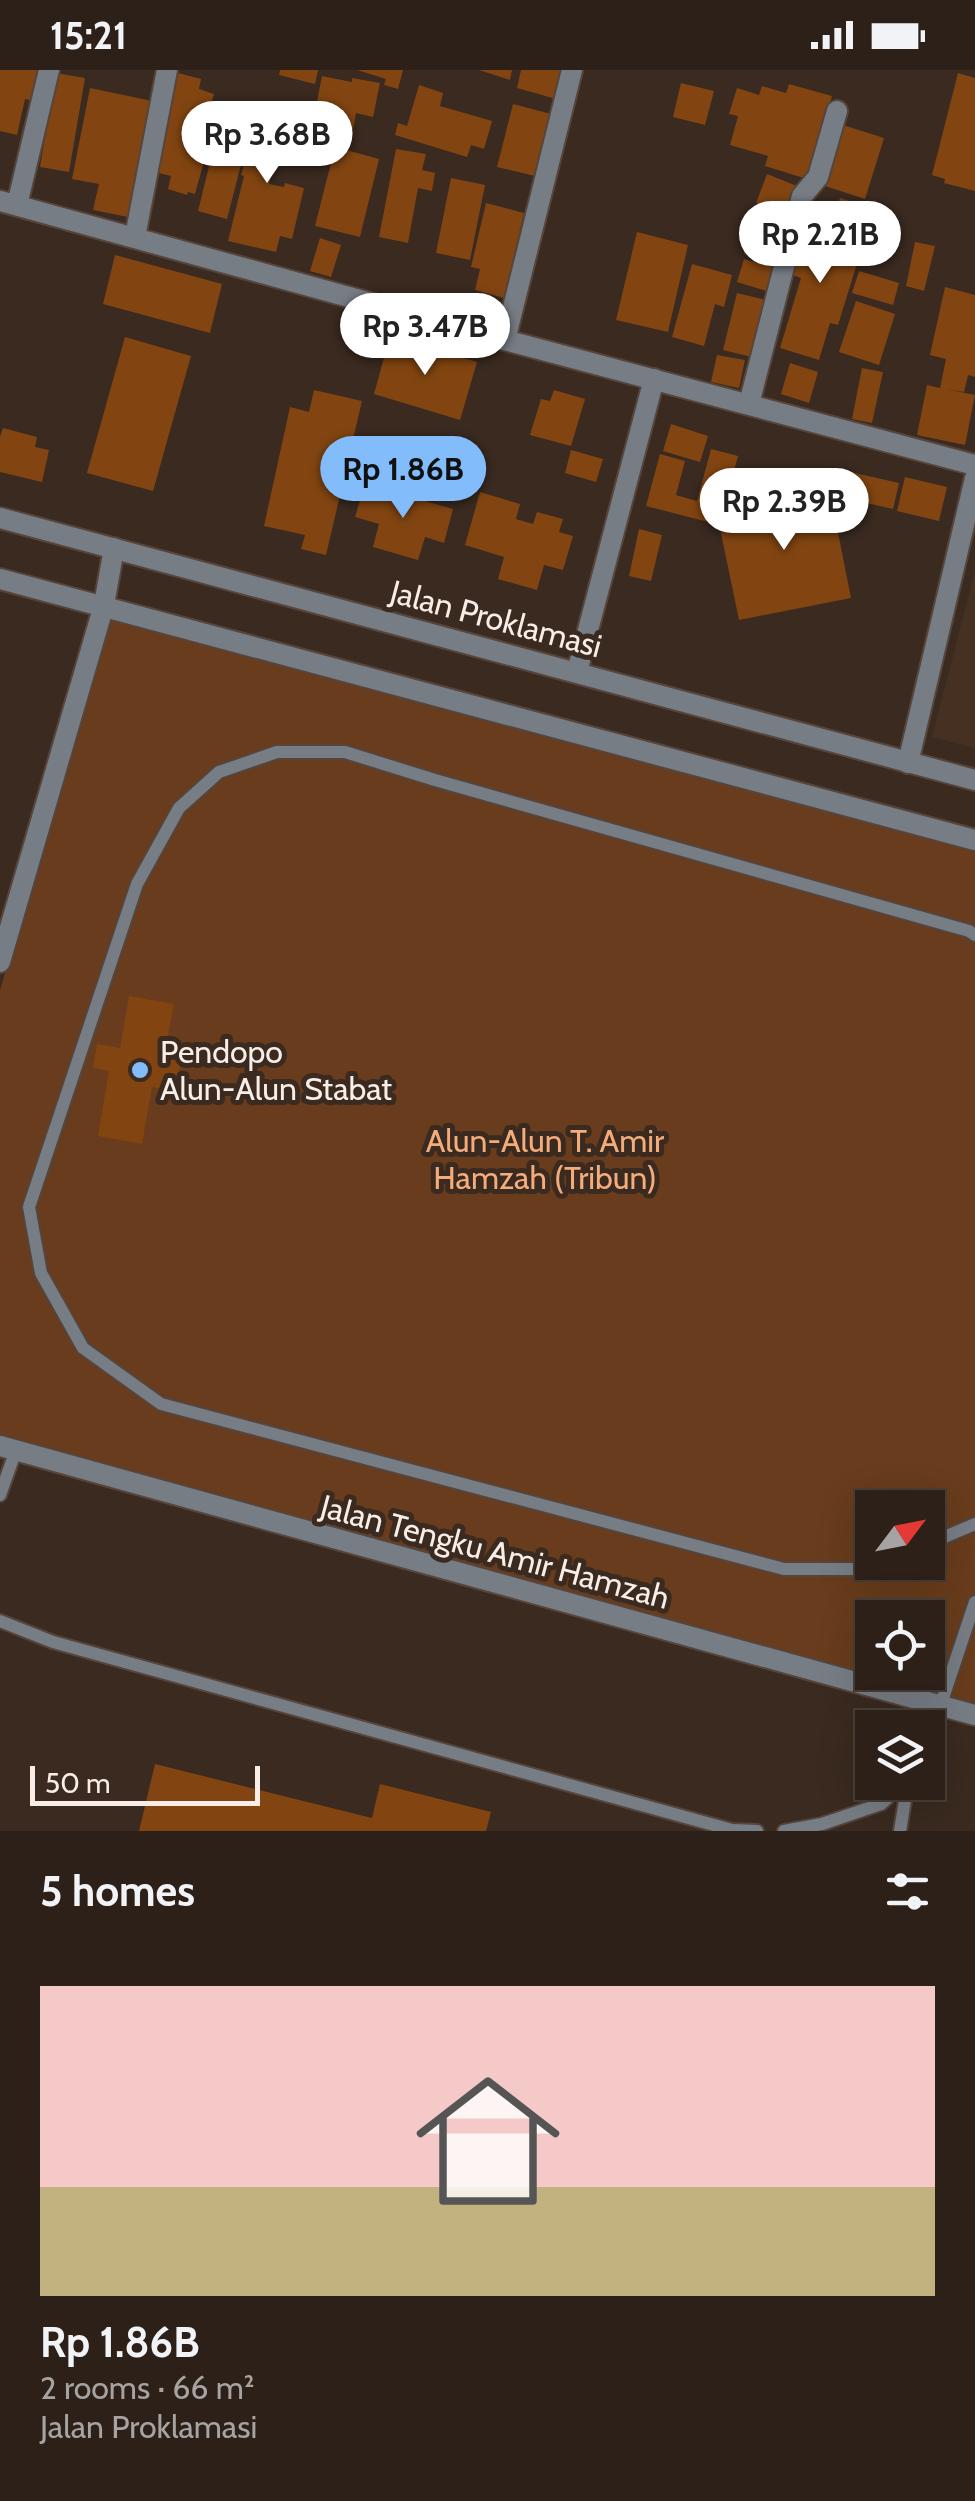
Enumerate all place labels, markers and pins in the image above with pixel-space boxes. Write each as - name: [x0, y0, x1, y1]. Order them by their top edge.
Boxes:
- pin: Rp 3.68B: [164, 101, 370, 186]
- pin: Rp 2.21B: [717, 201, 923, 286]
- pin: Rp 3.47B: [322, 293, 528, 378]
- pin: Rp 1.86B: [300, 436, 506, 521]
- pin: Rp 2.39B: [681, 468, 887, 553]
- place label: Pendopo Alun-Alun Stabat: [160, 1032, 392, 1108]
- marker: Pendopo Alun-Alun Stabat: [129, 1059, 151, 1081]

